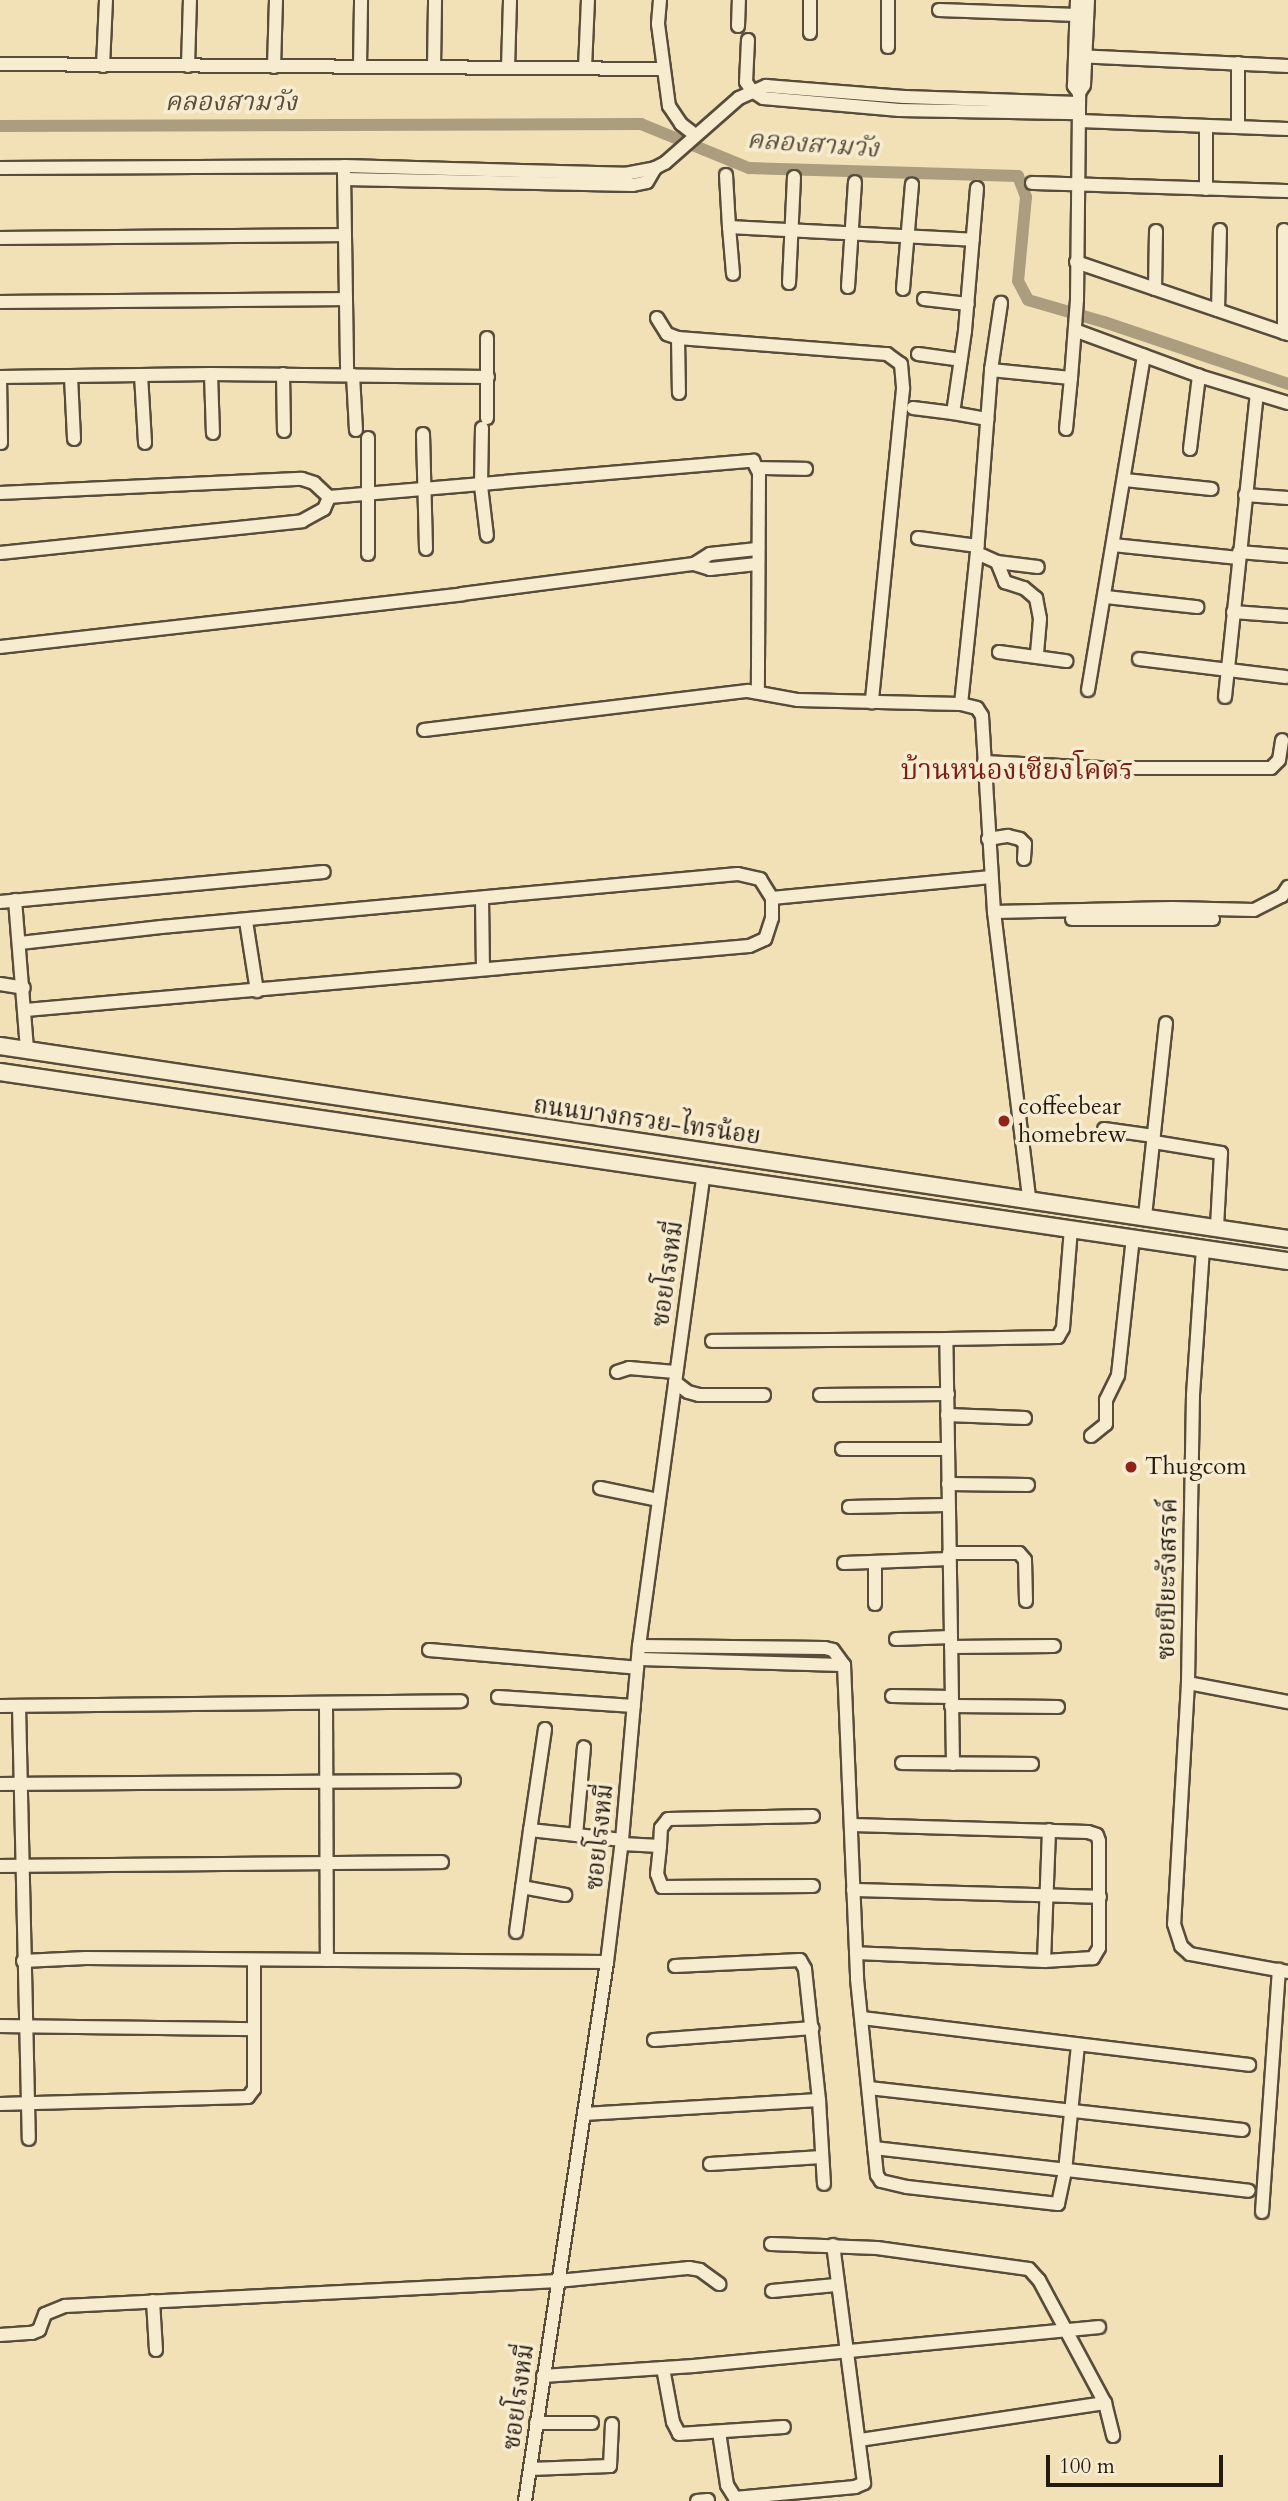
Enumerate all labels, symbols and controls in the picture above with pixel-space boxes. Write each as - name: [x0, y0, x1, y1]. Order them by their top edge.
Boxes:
- water label: คลองสามวัง: [165, 86, 297, 118]
- water label: คลองสามวัง: [746, 124, 880, 164]
- district label: บ้านหนองเชียงโคตร: [901, 753, 1133, 787]
- street label: ถนนบางกรวย-ไทรน้อย: [532, 1091, 762, 1151]
- place label: coffeebear homebrew: [1018, 1093, 1127, 1149]
- marker: coffeebear homebrew: [996, 1113, 1012, 1129]
- street label: ซอยโรงหมี่: [646, 1219, 690, 1329]
- place label: Thugcom: [1145, 1453, 1247, 1481]
- marker: Thugcom: [1123, 1459, 1139, 1475]
- street label: ซอยปิยะรังสรรค์: [1152, 1498, 1184, 1660]
- street label: ซอยโรงหมี่: [580, 1782, 620, 1892]
- street label: ซอยโรงหมี่: [497, 2342, 541, 2452]
- scale bar: [1050, 2442, 1227, 2486]
- text: 100 m: [1059, 2452, 1115, 2481]

